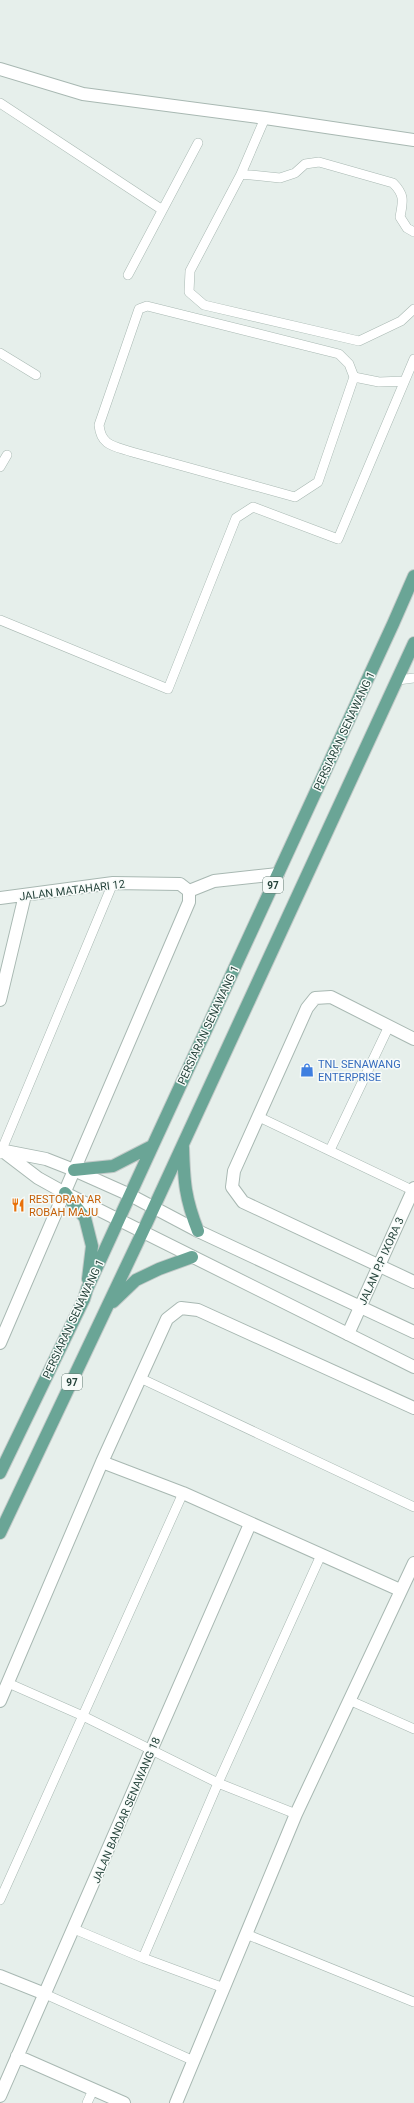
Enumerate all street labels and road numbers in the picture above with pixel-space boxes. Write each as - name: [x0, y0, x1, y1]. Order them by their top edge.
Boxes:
- street label: PERSIARAN SENAWANG 1: [311, 670, 378, 793]
- road number: 97: [263, 877, 283, 893]
- street label: JALAN MATAHARI 12: [18, 878, 126, 903]
- street label: PERSIARAN SENAWANG 1: [175, 964, 242, 1087]
- street label: JALAN P.P IXORA 3: [356, 1215, 407, 1307]
- street label: PERSIARAN SENAWANG 1: [40, 1258, 107, 1381]
- road number: 97: [62, 1374, 82, 1390]
- street label: JALAN BANDAR SENAWANG 18: [90, 1735, 163, 1885]

